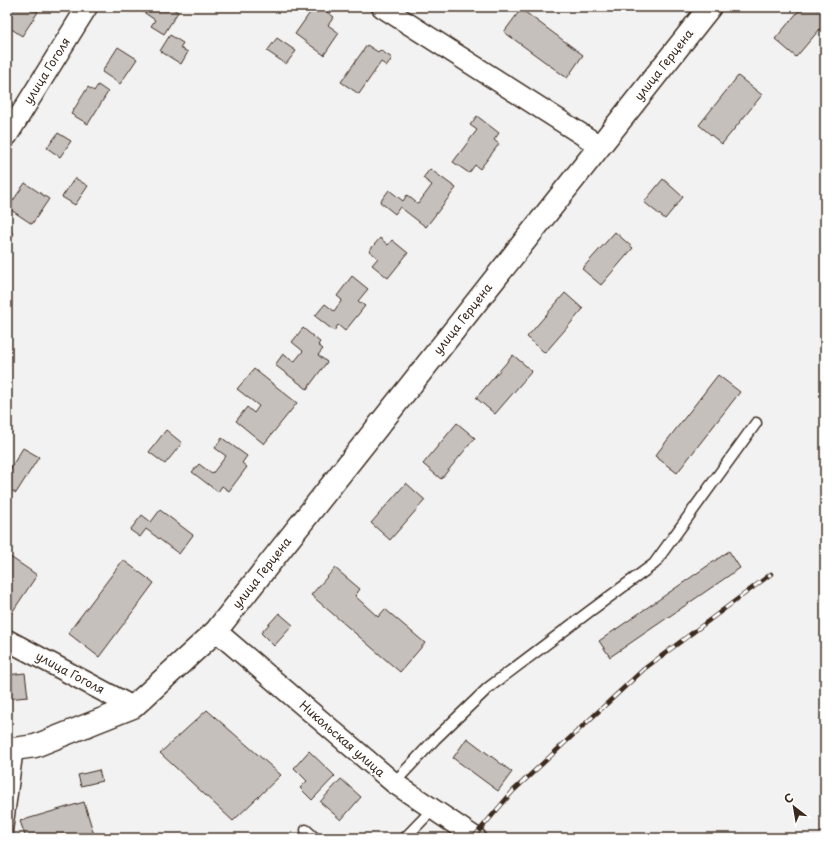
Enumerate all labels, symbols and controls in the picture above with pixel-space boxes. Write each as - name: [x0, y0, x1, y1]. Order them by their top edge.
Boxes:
- street label: улица Герцена: [629, 24, 697, 104]
- street label: улица Гоголя: [19, 34, 74, 107]
- street label: улица Герцена: [428, 278, 496, 358]
- street label: улица Герцена: [227, 532, 295, 612]
- street label: улица Гоголя: [33, 646, 108, 698]
- street label: Никольская улица: [296, 696, 390, 781]
- north arrow: [774, 787, 814, 827]
- text: С: [781, 789, 797, 807]

